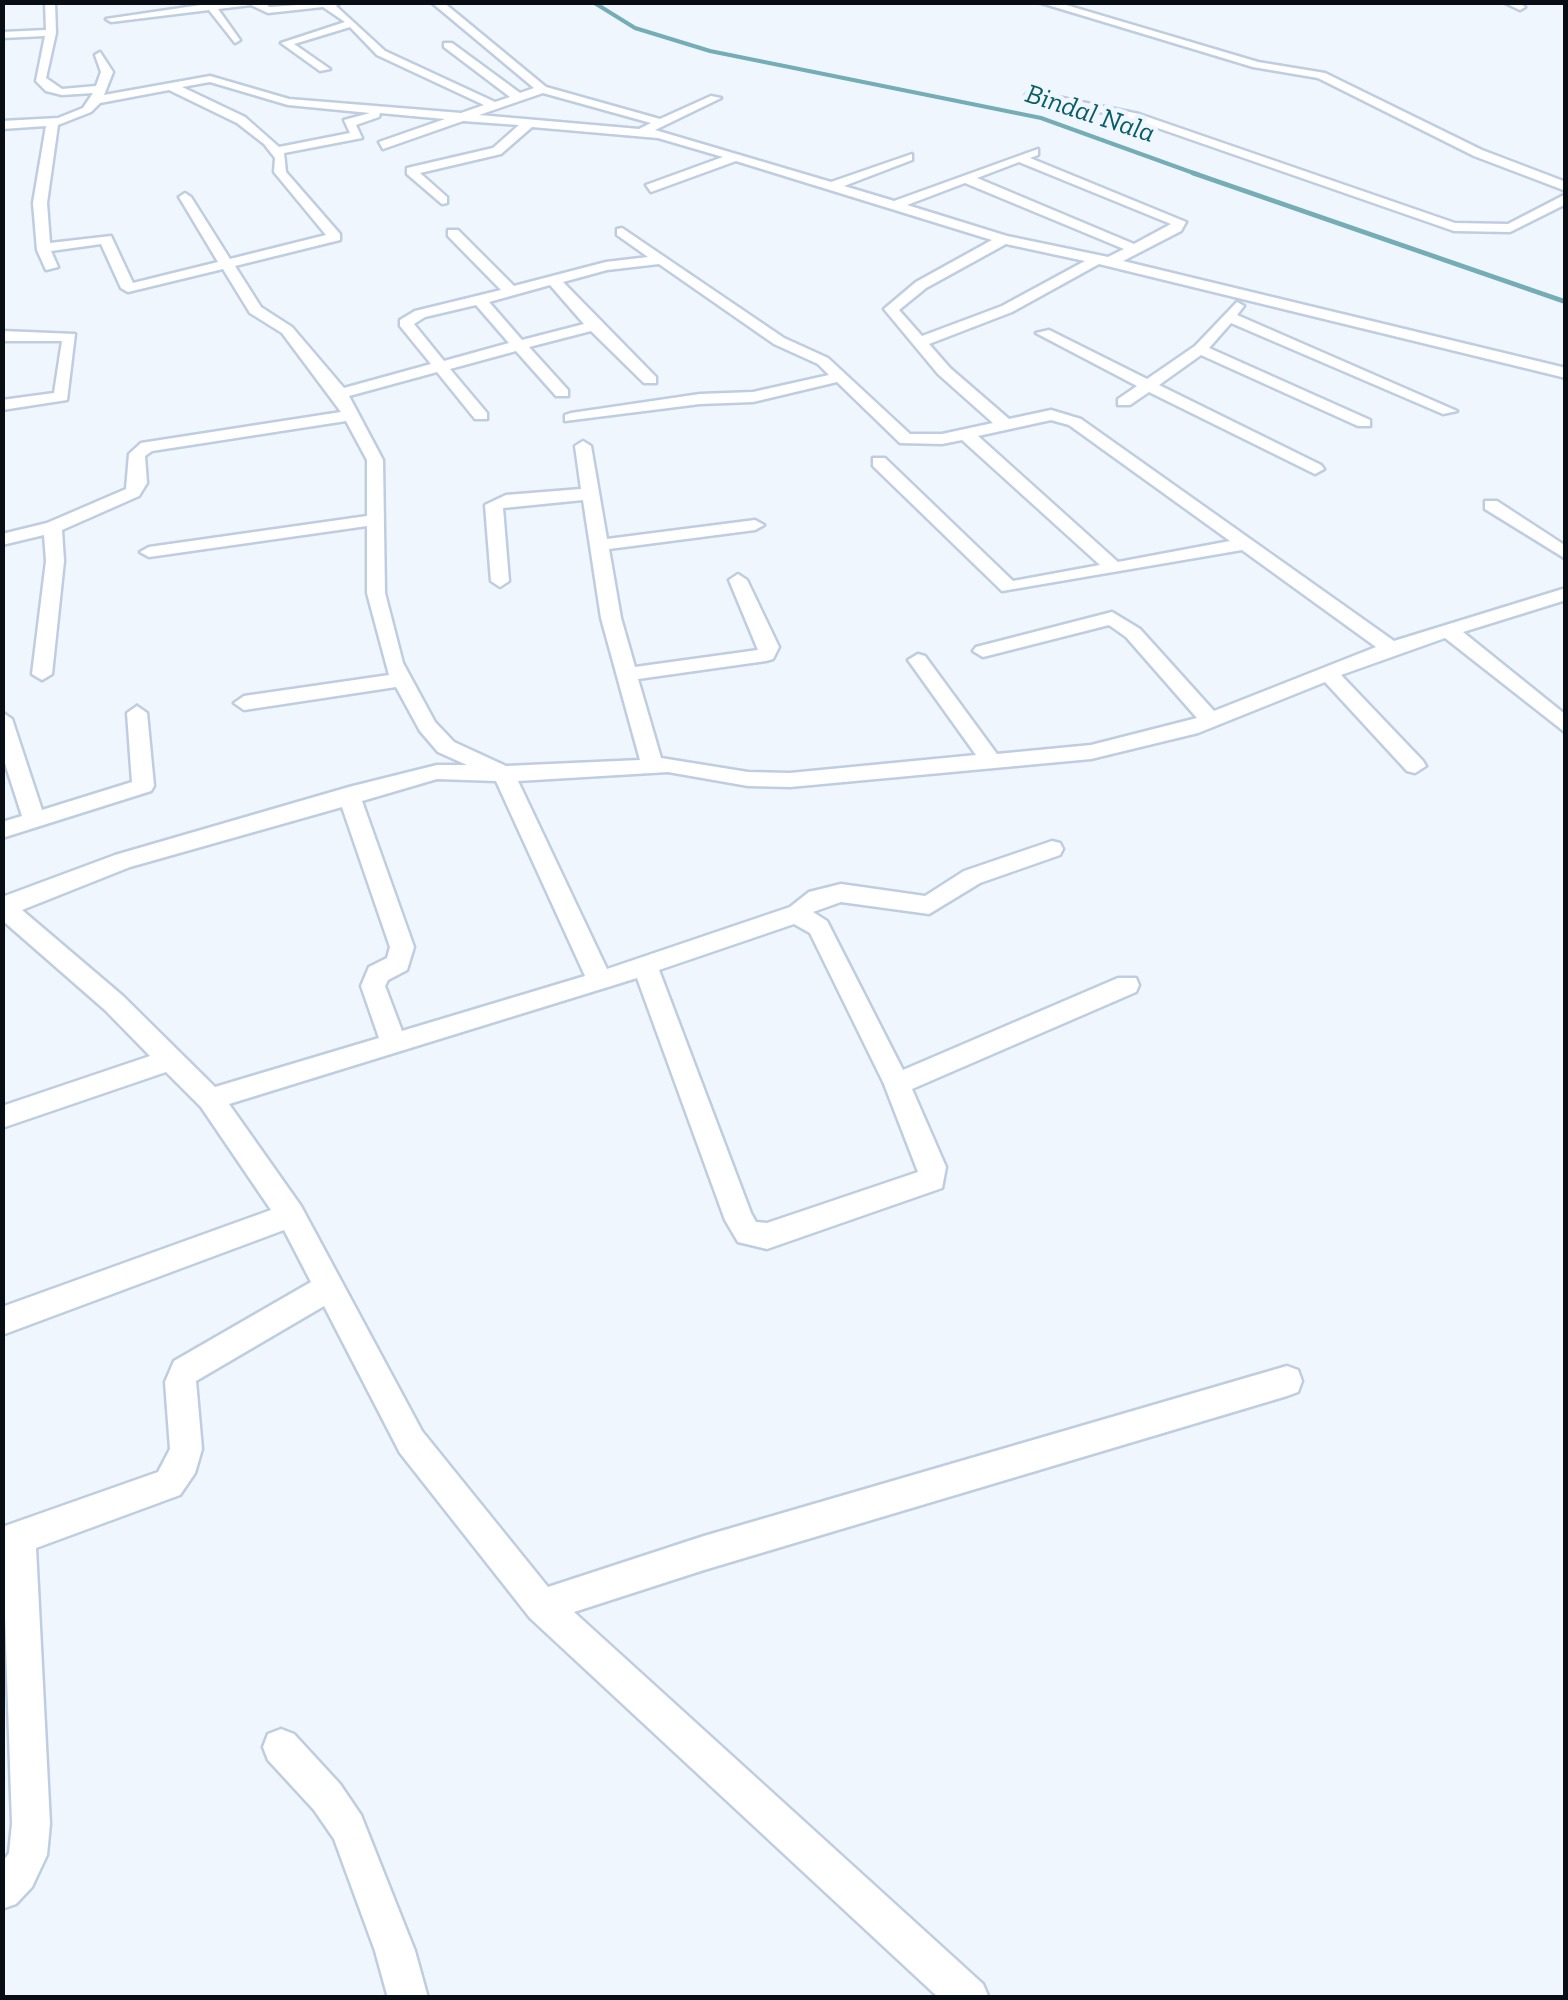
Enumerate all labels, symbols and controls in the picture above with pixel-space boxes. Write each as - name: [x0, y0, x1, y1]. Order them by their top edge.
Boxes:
- water label: Bindal Nala: [1021, 77, 1159, 151]

